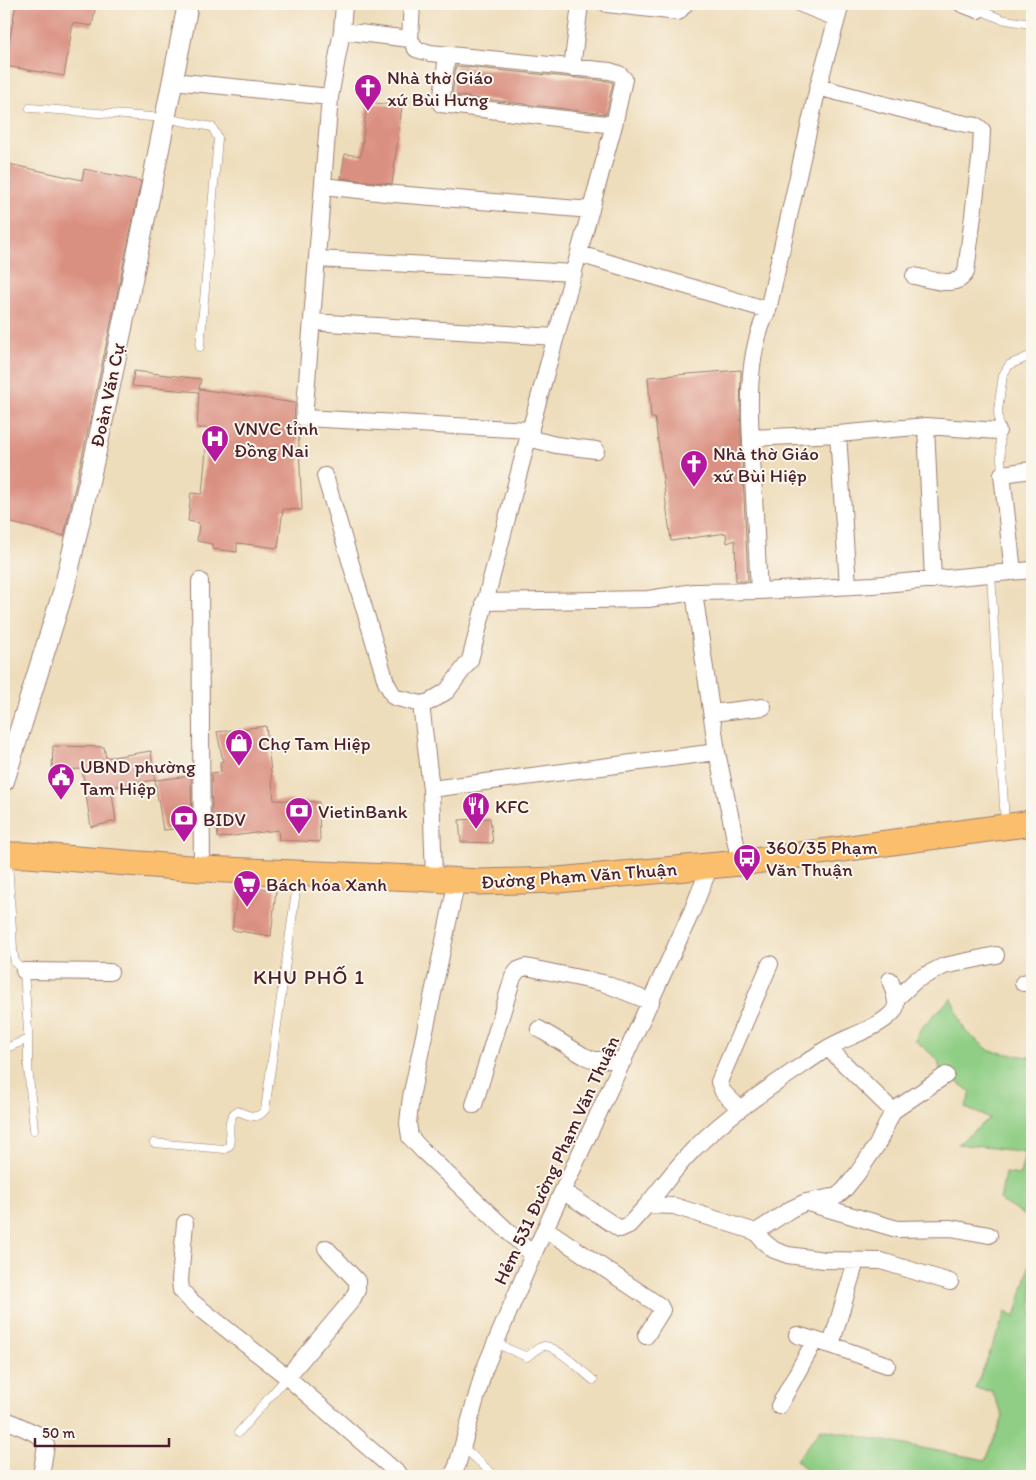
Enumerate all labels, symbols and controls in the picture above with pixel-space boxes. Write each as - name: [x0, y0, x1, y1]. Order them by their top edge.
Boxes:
- place label: Nhà thờ Giáo xứ Bùi Hưng: [387, 66, 493, 111]
- church icon: Nhà thờ Giáo xứ Bùi Hưng: [353, 73, 383, 112]
- street label: Đoàn Văn Cự: [85, 340, 130, 449]
- place label: VNVC tỉnh Đồng Nai: [234, 417, 318, 462]
- hospital icon: VNVC tỉnh Đồng Nai: [200, 424, 230, 463]
- place label: Nhà thờ Giáo xứ Bùi Hiệp: [713, 442, 819, 487]
- church icon: Nhà thờ Giáo xứ Bùi Hiệp: [679, 449, 709, 488]
- shop icon: Chợ Tam Hiệp: [224, 728, 254, 767]
- place label: Chợ Tam Hiệp: [258, 732, 371, 755]
- place label: UBND phường Tam Hiệp: [80, 755, 196, 800]
- public building icon: UBND phường Tam Hiệp: [46, 762, 76, 801]
- restaurant icon: KFC: [461, 791, 491, 830]
- place label: KFC: [495, 795, 529, 818]
- bank icon: VietinBank: [284, 796, 314, 835]
- place label: VietinBank: [318, 800, 408, 823]
- bank icon: BIDV: [169, 804, 199, 843]
- place label: BIDV: [203, 808, 246, 831]
- place label: 360/35 Phạm Văn Thuận: [766, 836, 878, 881]
- bus stop icon: 360/35 Phạm Văn Thuận: [732, 843, 762, 882]
- street label: Đường Phạm Văn Thuận: [480, 857, 678, 894]
- supermarket icon: Bách hóa Xanh: [232, 869, 262, 908]
- place label: Bách hóa Xanh: [266, 873, 387, 896]
- district label: KHU PHỐ 1: [253, 964, 365, 989]
- street label: Hẻm 531 Đường Phạm Văn Thuận: [489, 1032, 624, 1288]
- scale bar: [35, 1415, 169, 1447]
- text: 50 m: [42, 1424, 75, 1442]

